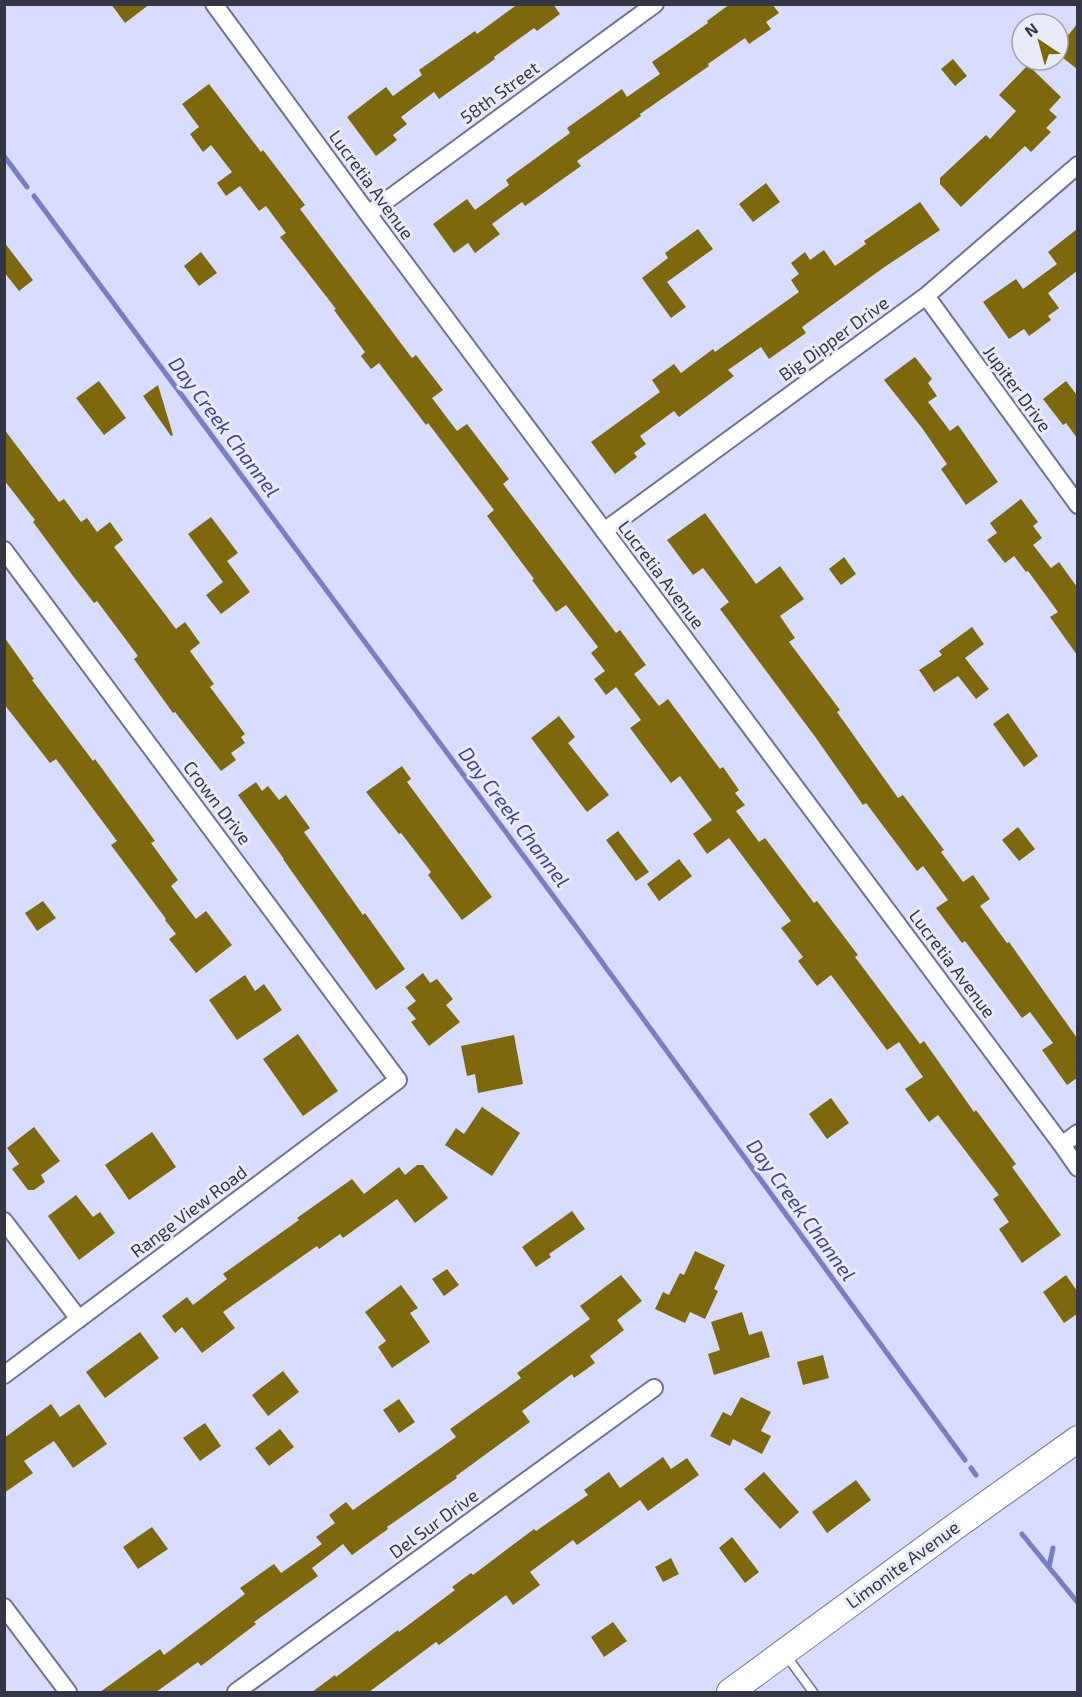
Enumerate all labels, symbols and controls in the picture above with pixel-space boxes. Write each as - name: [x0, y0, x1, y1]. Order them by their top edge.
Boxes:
- north arrow: [1010, 12, 1070, 72]
- text: N: [1021, 18, 1041, 41]
- street label: 58th Street: [456, 56, 543, 128]
- street label: Lucretia Avenue: [325, 125, 419, 243]
- street label: Big Dipper Drive: [774, 291, 893, 385]
- street label: Jupiter Drive: [979, 341, 1057, 436]
- water label: Day Creek Channel: [163, 352, 285, 502]
- street label: Lucretia Avenue: [614, 516, 710, 633]
- water label: Day Creek Channel: [453, 742, 575, 892]
- street label: Crown Drive: [179, 756, 257, 849]
- street label: Lucretia Avenue: [905, 905, 1001, 1022]
- water label: Day Creek Channel: [742, 1134, 861, 1286]
- street label: Range View Road: [126, 1160, 251, 1262]
- street label: Del Sur Drive: [385, 1484, 482, 1563]
- street label: Limonite Avenue: [841, 1516, 964, 1613]

